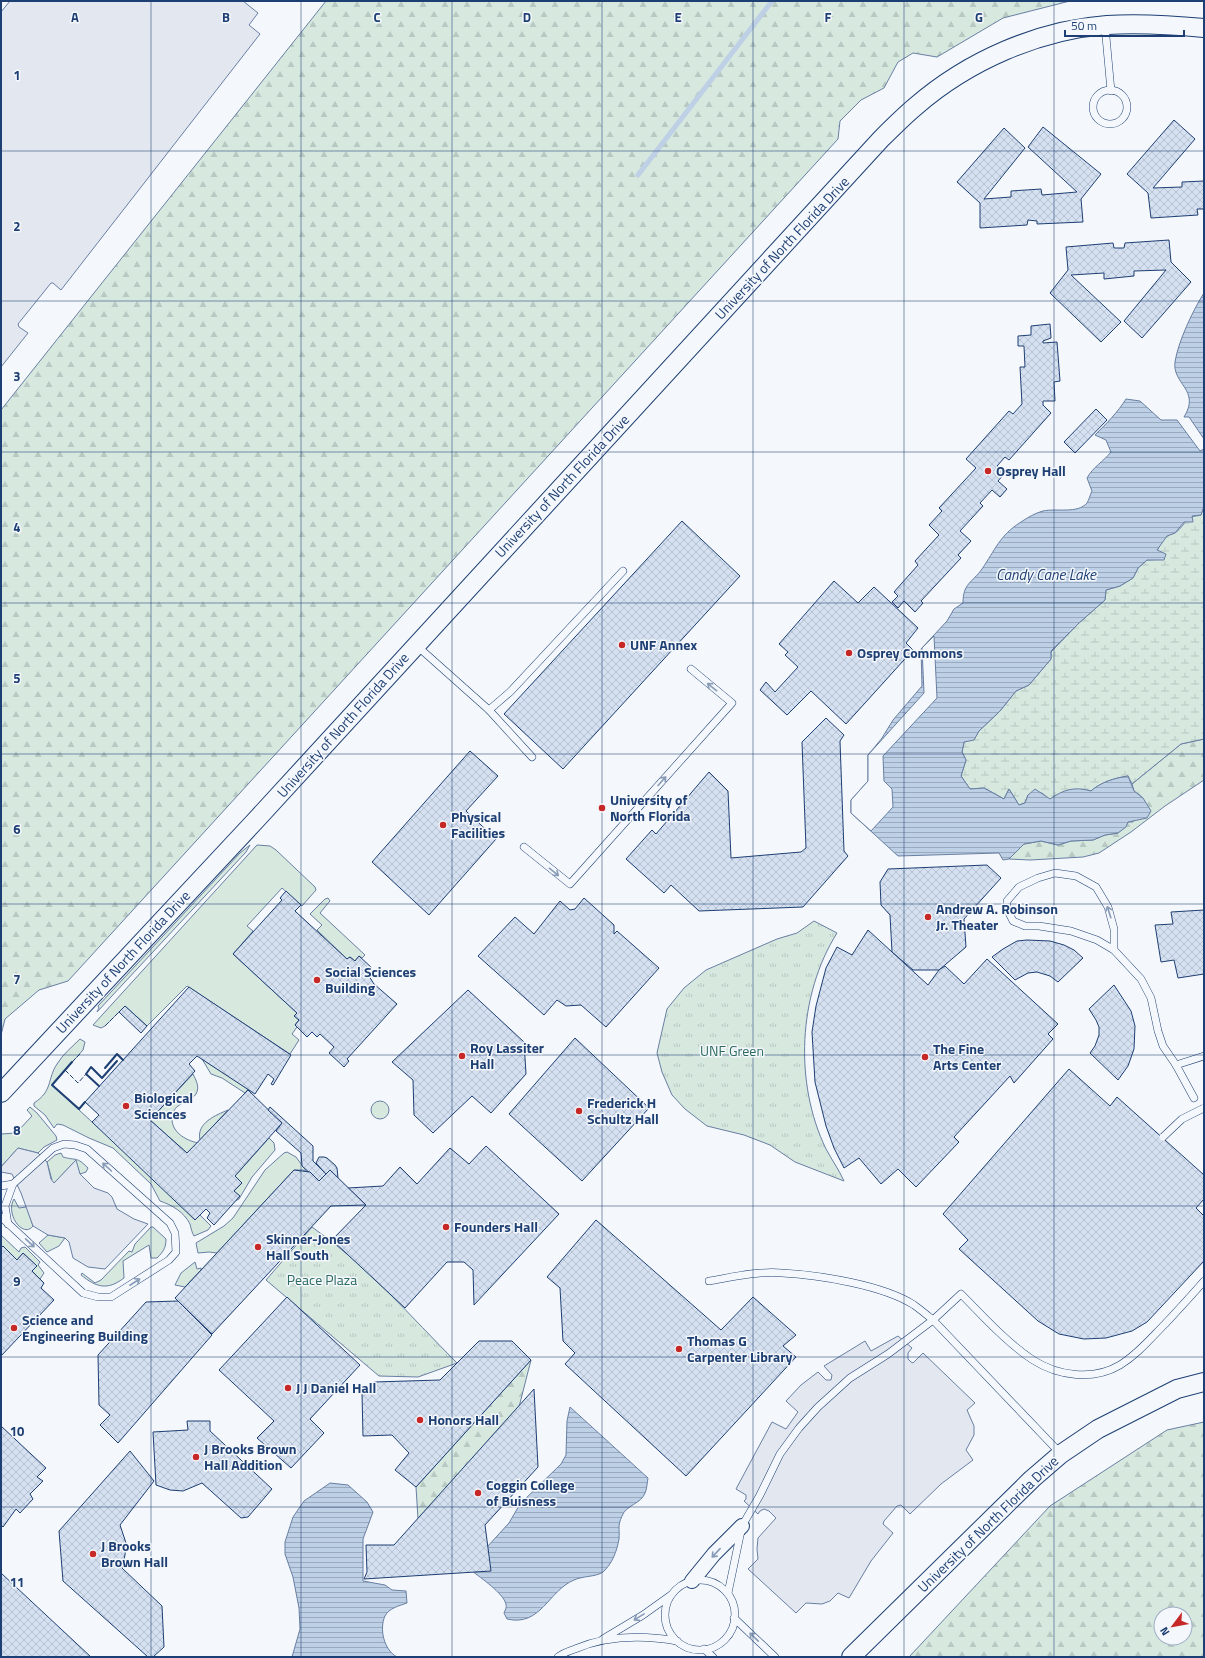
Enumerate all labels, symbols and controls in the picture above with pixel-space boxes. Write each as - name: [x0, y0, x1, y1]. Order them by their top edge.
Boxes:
- text: A: [71, 7, 79, 27]
- text: B: [222, 7, 230, 27]
- text: C: [373, 7, 381, 27]
- text: D: [523, 7, 531, 27]
- text: E: [674, 7, 682, 27]
- text: F: [825, 7, 832, 27]
- text: G: [975, 7, 983, 27]
- scale bar: [1065, 12, 1184, 38]
- text: 50 m: [1071, 16, 1097, 35]
- text: 1: [13, 65, 21, 85]
- street label: University of North Florida Drive: [710, 171, 854, 324]
- text: 2: [13, 216, 21, 236]
- text: 3: [13, 366, 21, 386]
- street label: University of North Florida Drive: [490, 409, 634, 562]
- place label: Osprey Hall: [996, 460, 1066, 481]
- marker: Osprey Hall: [983, 466, 993, 476]
- text: 4: [13, 517, 21, 537]
- water label: Candy Cane Lake: [996, 563, 1097, 586]
- place label: UNF Annex: [630, 634, 697, 655]
- marker: UNF Annex: [617, 640, 627, 650]
- place label: Osprey Commons: [857, 642, 963, 663]
- street label: University of North Florida Drive: [272, 648, 414, 802]
- marker: Osprey Commons: [844, 648, 854, 658]
- text: 5: [13, 668, 21, 688]
- one-way arrow: [706, 682, 717, 691]
- one-way arrow: [657, 776, 666, 786]
- place label: University of North Florida: [610, 789, 691, 826]
- marker: University of North Florida: [597, 803, 607, 813]
- place label: Physical Facilities: [451, 806, 505, 843]
- text: 6: [13, 819, 21, 839]
- marker: Physical Facilities: [438, 820, 448, 830]
- one-way arrow: [549, 867, 560, 876]
- street label: University of North Florida Drive: [51, 885, 195, 1038]
- place label: Andrew A. Robinson Jr. Theater: [936, 898, 1058, 935]
- one-way arrow: [1105, 905, 1112, 918]
- marker: Andrew A. Robinson Jr. Theater: [923, 912, 933, 922]
- place label: Social Sciences Building: [325, 961, 417, 998]
- text: 7: [13, 969, 21, 989]
- marker: Social Sciences Building: [312, 975, 322, 985]
- place label: Roy Lassiter Hall: [470, 1037, 544, 1074]
- place label: The Fine Arts Center: [933, 1038, 1001, 1075]
- park label: UNF Green: [700, 1040, 764, 1061]
- marker: Roy Lassiter Hall: [457, 1051, 467, 1061]
- marker: The Fine Arts Center: [920, 1052, 930, 1062]
- place label: Biological Sciences: [134, 1087, 193, 1124]
- place label: Frederick H Schultz Hall: [587, 1092, 659, 1129]
- marker: Biological Sciences: [121, 1101, 131, 1111]
- marker: Frederick H Schultz Hall: [574, 1106, 584, 1116]
- text: 8: [13, 1120, 21, 1140]
- one-way arrow: [103, 1163, 113, 1172]
- place label: Founders Hall: [454, 1216, 538, 1237]
- marker: Founders Hall: [441, 1222, 451, 1232]
- place label: Skinner-Jones Hall South: [266, 1228, 351, 1265]
- one-way arrow: [25, 1238, 35, 1248]
- marker: Skinner-Jones Hall South: [253, 1242, 263, 1252]
- park label: Peace Plaza: [287, 1269, 357, 1290]
- text: 9: [13, 1271, 21, 1291]
- one-way arrow: [129, 1278, 140, 1286]
- place label: Science and Engineering Building: [22, 1309, 148, 1346]
- marker: Science and Engineering Building: [9, 1323, 19, 1333]
- place label: Thomas G Carpenter Library: [687, 1330, 792, 1367]
- marker: Thomas G Carpenter Library: [674, 1344, 684, 1354]
- place label: J J Daniel Hall: [296, 1377, 376, 1398]
- marker: J J Daniel Hall: [283, 1383, 293, 1393]
- place label: Honors Hall: [428, 1409, 499, 1430]
- marker: Honors Hall: [415, 1415, 425, 1425]
- text: 10: [10, 1421, 24, 1441]
- place label: J Brooks Brown Hall Addition: [204, 1438, 297, 1475]
- street label: University of North Florida Drive: [912, 1451, 1063, 1597]
- marker: J Brooks Brown Hall Addition: [191, 1452, 201, 1462]
- place label: Coggin College of Buisness: [486, 1474, 575, 1511]
- marker: Coggin College of Buisness: [473, 1488, 483, 1498]
- place label: J Brooks Brown Hall: [101, 1535, 168, 1572]
- one-way arrow: [711, 1548, 721, 1558]
- marker: J Brooks Brown Hall: [88, 1549, 98, 1559]
- text: 11: [10, 1572, 24, 1592]
- north arrow: [1153, 1606, 1193, 1646]
- one-way arrow: [633, 1614, 645, 1622]
- text: N: [1156, 1624, 1173, 1639]
- one-way arrow: [749, 1633, 760, 1642]

